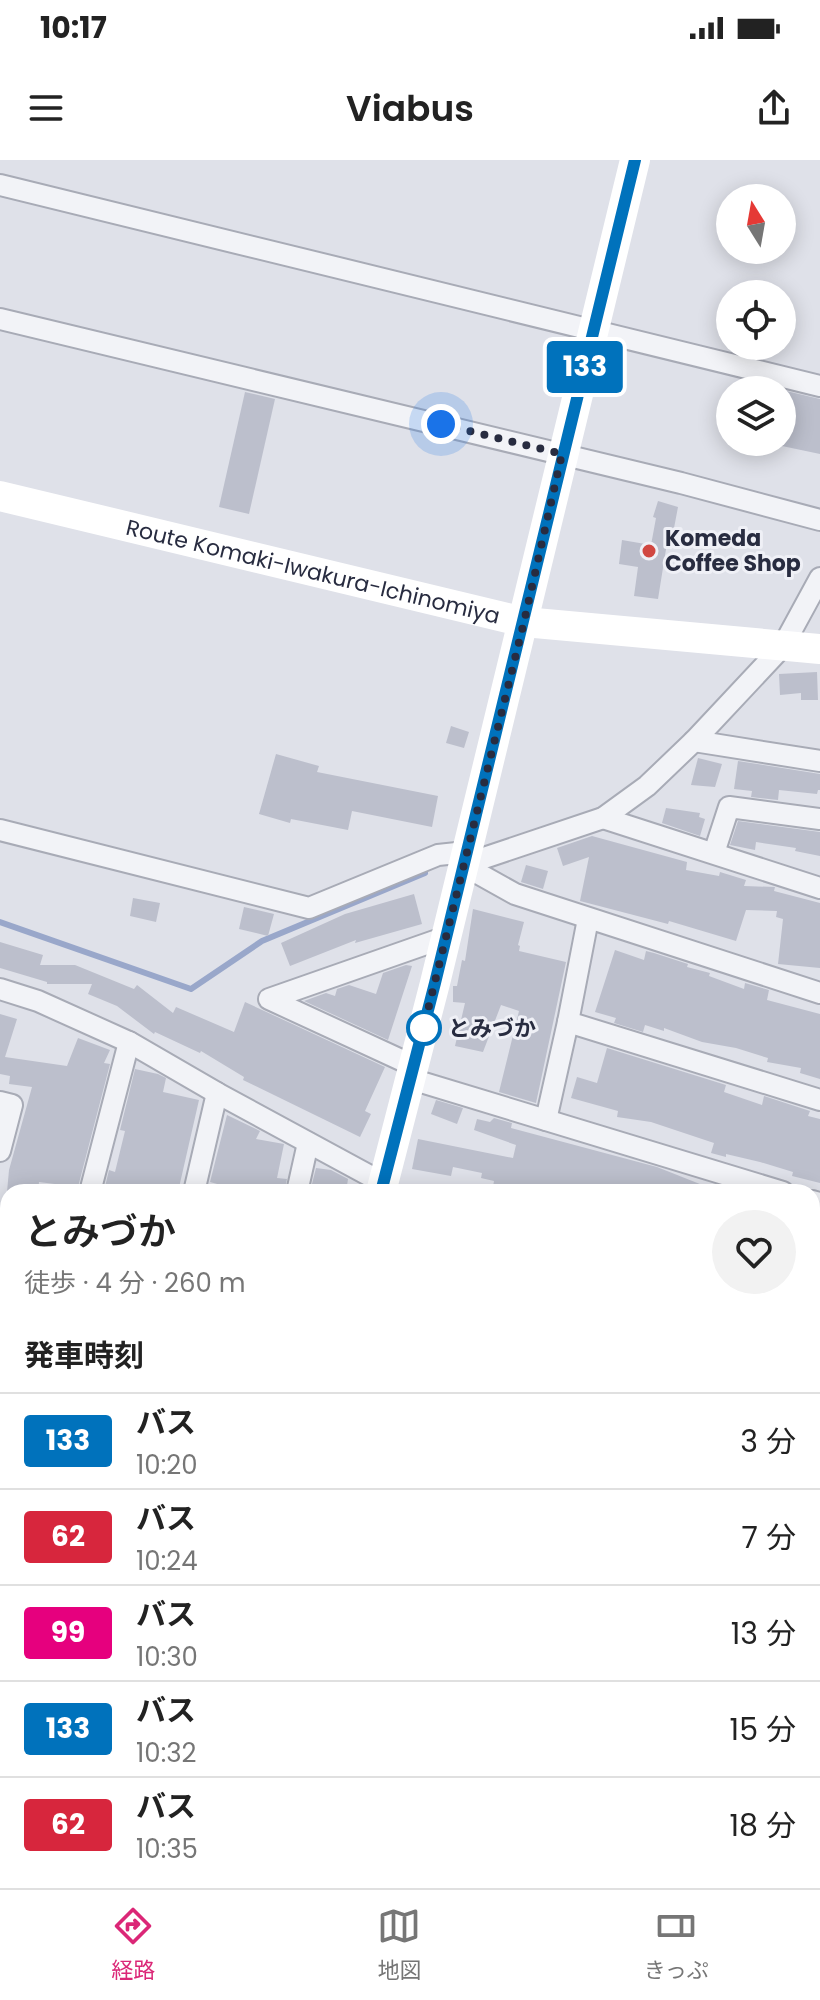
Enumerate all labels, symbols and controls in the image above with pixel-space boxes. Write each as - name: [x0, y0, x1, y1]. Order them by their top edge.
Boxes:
- text: 10:17: [40, 6, 107, 49]
- text: Viabus: [346, 83, 474, 134]
- icon: menu: [24, 86, 68, 130]
- icon: share: [752, 86, 796, 130]
- north arrow: [716, 184, 796, 264]
- map controls: [716, 184, 796, 456]
- button: locate: [716, 280, 796, 360]
- line badge: 133: [539, 341, 631, 393]
- text: 133: [563, 347, 607, 386]
- button: layers: [716, 376, 796, 456]
- your location: [421, 404, 461, 444]
- street label: Route Komaki-Iwakura-Ichinomiya: [123, 511, 503, 631]
- place label: Komeda Coffee Shop: [665, 523, 801, 579]
- marker: Komeda Coffee Shop: [640, 542, 658, 560]
- marker: とみづか: [407, 1011, 441, 1045]
- place label: とみづか: [448, 1013, 536, 1044]
- text: とみづか: [24, 1205, 176, 1258]
- button: heart: [712, 1210, 796, 1294]
- text: 徒歩 · 4 分 · 260 m: [24, 1265, 246, 1301]
- text: 発車時刻: [24, 1334, 144, 1377]
- text: バス: [136, 1401, 196, 1444]
- text: 3 分: [740, 1420, 796, 1463]
- text: 133: [46, 1421, 90, 1460]
- text: 10:20: [136, 1447, 197, 1483]
- text: バス: [136, 1497, 196, 1540]
- text: 7 分: [742, 1516, 796, 1559]
- text: 62: [51, 1517, 85, 1556]
- text: 10:24: [136, 1543, 198, 1579]
- text: バス: [136, 1593, 196, 1636]
- text: 13 分: [731, 1612, 796, 1655]
- text: 99: [51, 1613, 85, 1652]
- text: 10:30: [136, 1639, 198, 1675]
- text: バス: [136, 1689, 196, 1732]
- text: 15 分: [730, 1708, 796, 1751]
- text: 133: [46, 1709, 90, 1748]
- text: 10:32: [136, 1735, 196, 1771]
- text: バス: [136, 1785, 196, 1828]
- text: 18 分: [729, 1804, 796, 1847]
- text: 62: [51, 1805, 85, 1844]
- text: 10:35: [136, 1831, 198, 1867]
- tab: 経路: [111, 1904, 155, 1987]
- tab: 地図: [377, 1904, 421, 1987]
- tab: きっぷ: [644, 1904, 709, 1987]

